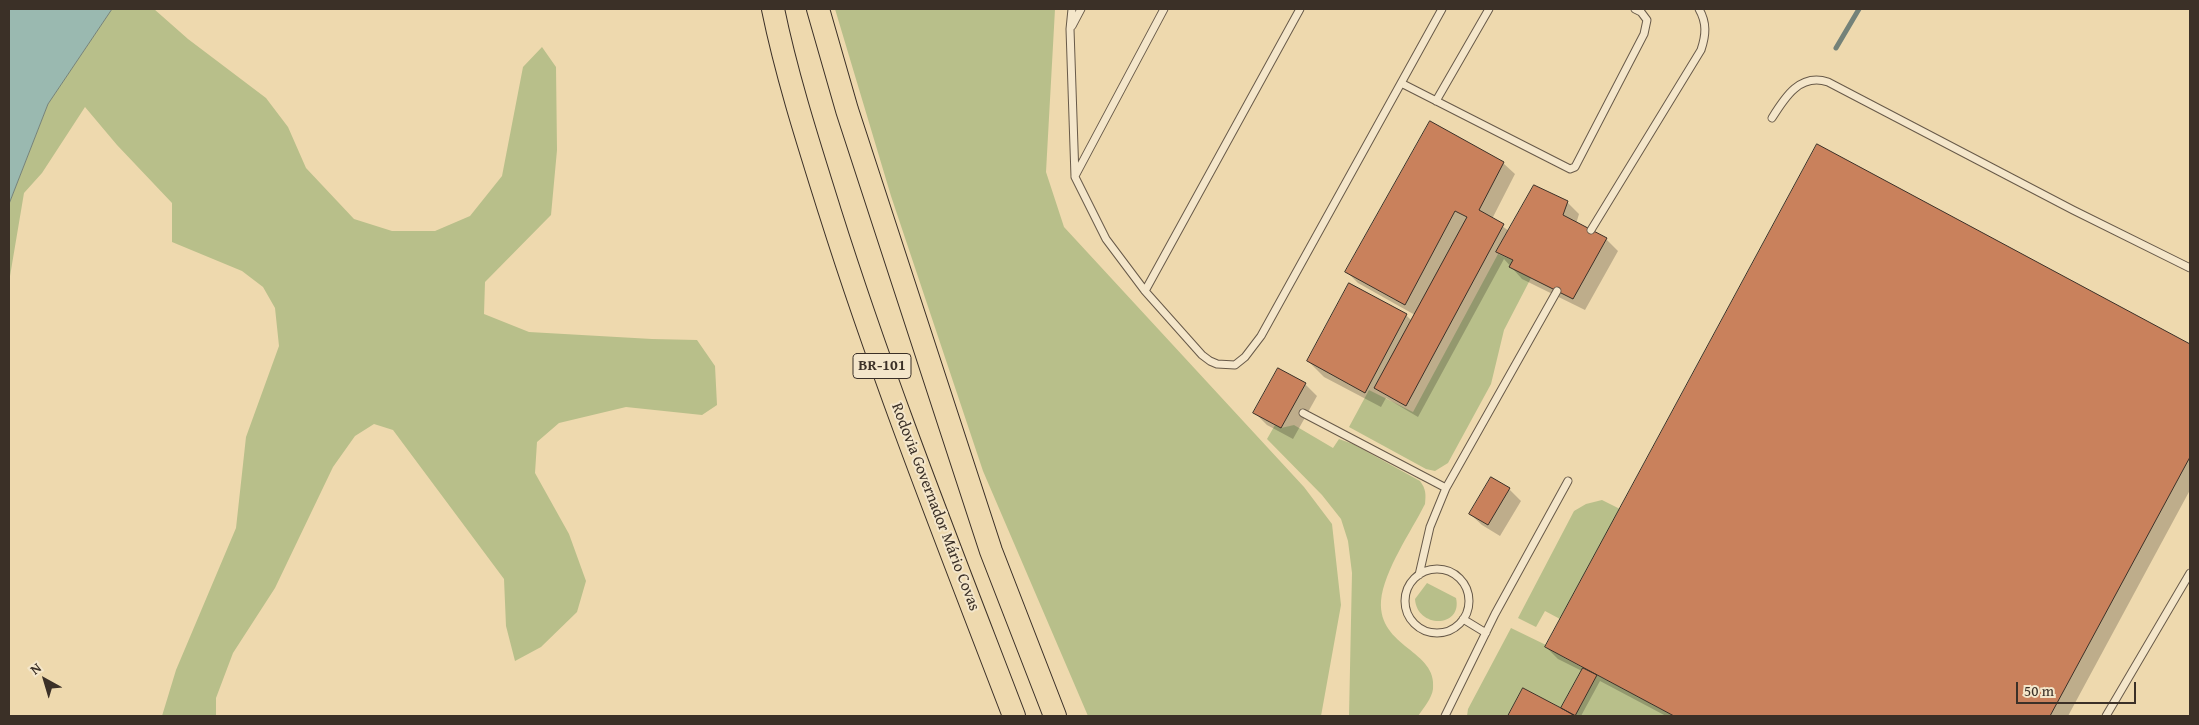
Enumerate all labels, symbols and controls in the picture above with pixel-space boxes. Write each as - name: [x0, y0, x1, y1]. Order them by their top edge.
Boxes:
- road number: BR-101: [853, 354, 911, 378]
- street label: Rodovia Governador Mário Covas: [886, 400, 984, 614]
- north arrow: [20, 655, 70, 705]
- text: N: [26, 658, 45, 679]
- scale bar: [2019, 672, 2139, 704]
- text: 50 m: [2024, 680, 2054, 701]

